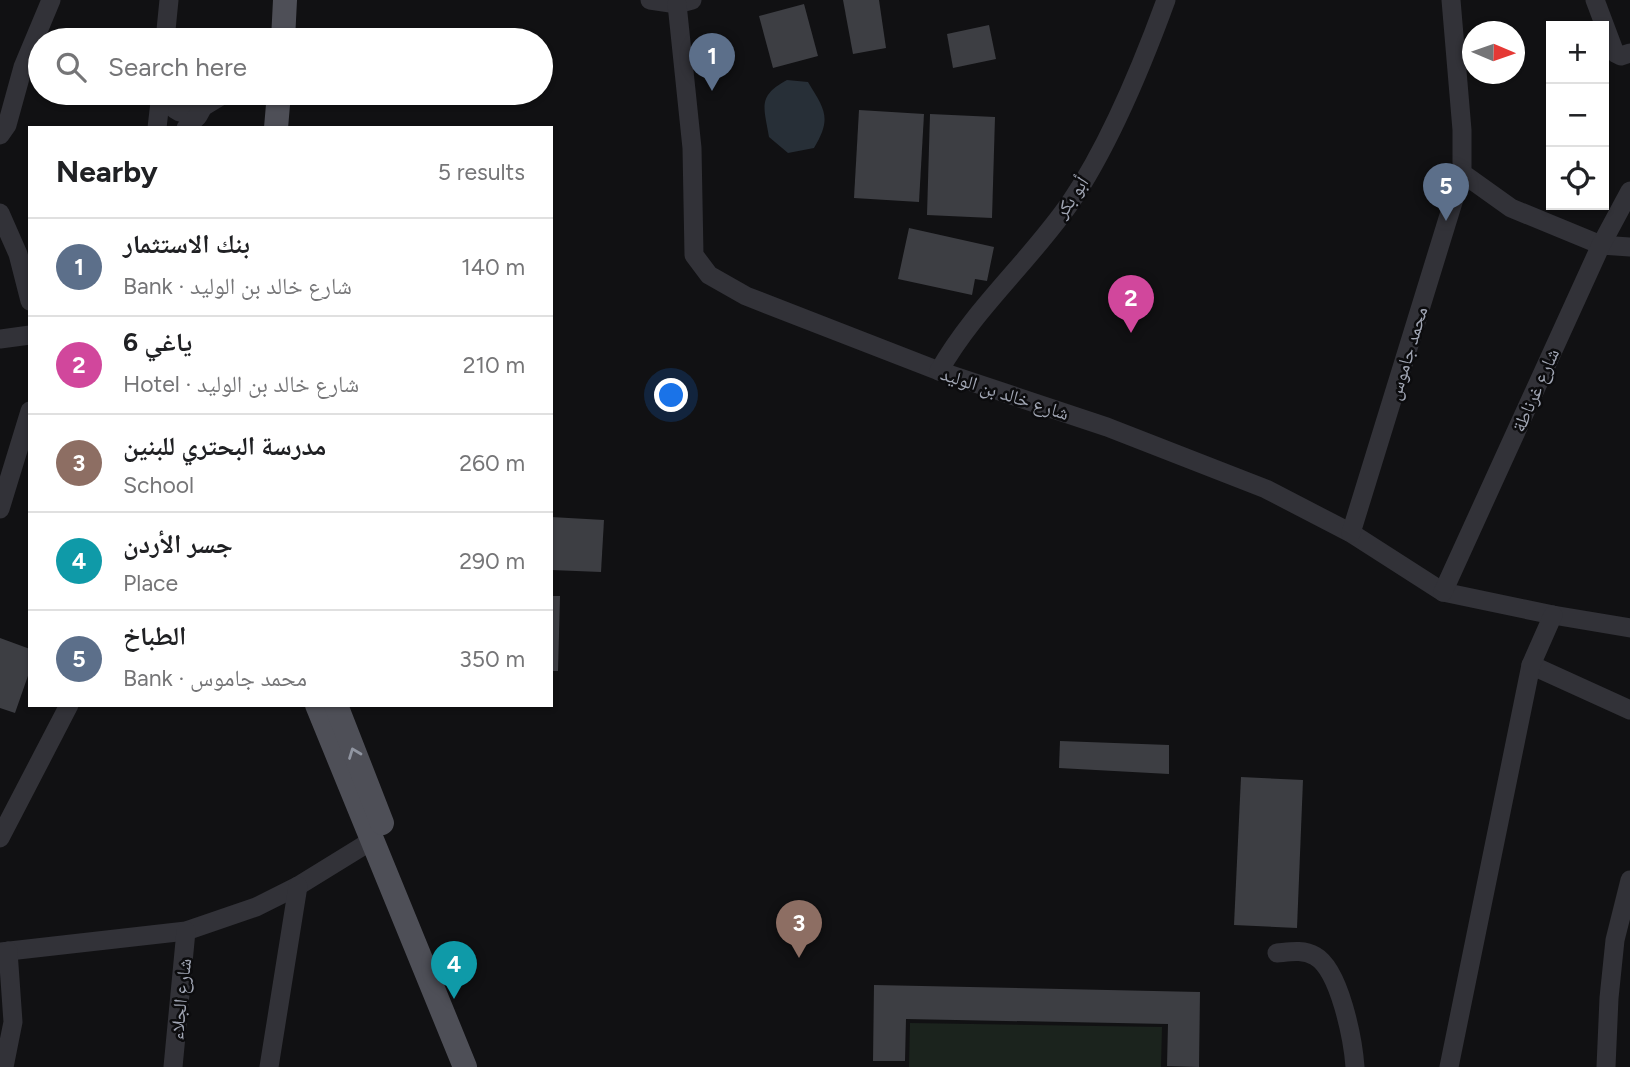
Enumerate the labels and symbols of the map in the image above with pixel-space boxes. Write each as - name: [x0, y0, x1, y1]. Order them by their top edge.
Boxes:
- north arrow: [1462, 21, 1525, 84]
- pin: 1: [689, 33, 735, 91]
- pin: 5: [1423, 163, 1469, 221]
- street label: أبو بكر: [1049, 172, 1094, 223]
- pin: 2: [1108, 275, 1154, 333]
- street label: محمد جاموس: [1382, 304, 1433, 403]
- street label: شارع غرناطة: [1507, 345, 1564, 436]
- street label: شارع خالد بن الوليد: [938, 362, 1072, 425]
- your location: [654, 378, 688, 412]
- one-way arrow: [349, 748, 363, 760]
- pin: 3: [776, 900, 822, 958]
- pin: 4: [431, 941, 477, 999]
- street label: شارع الجلاء: [165, 957, 196, 1041]

